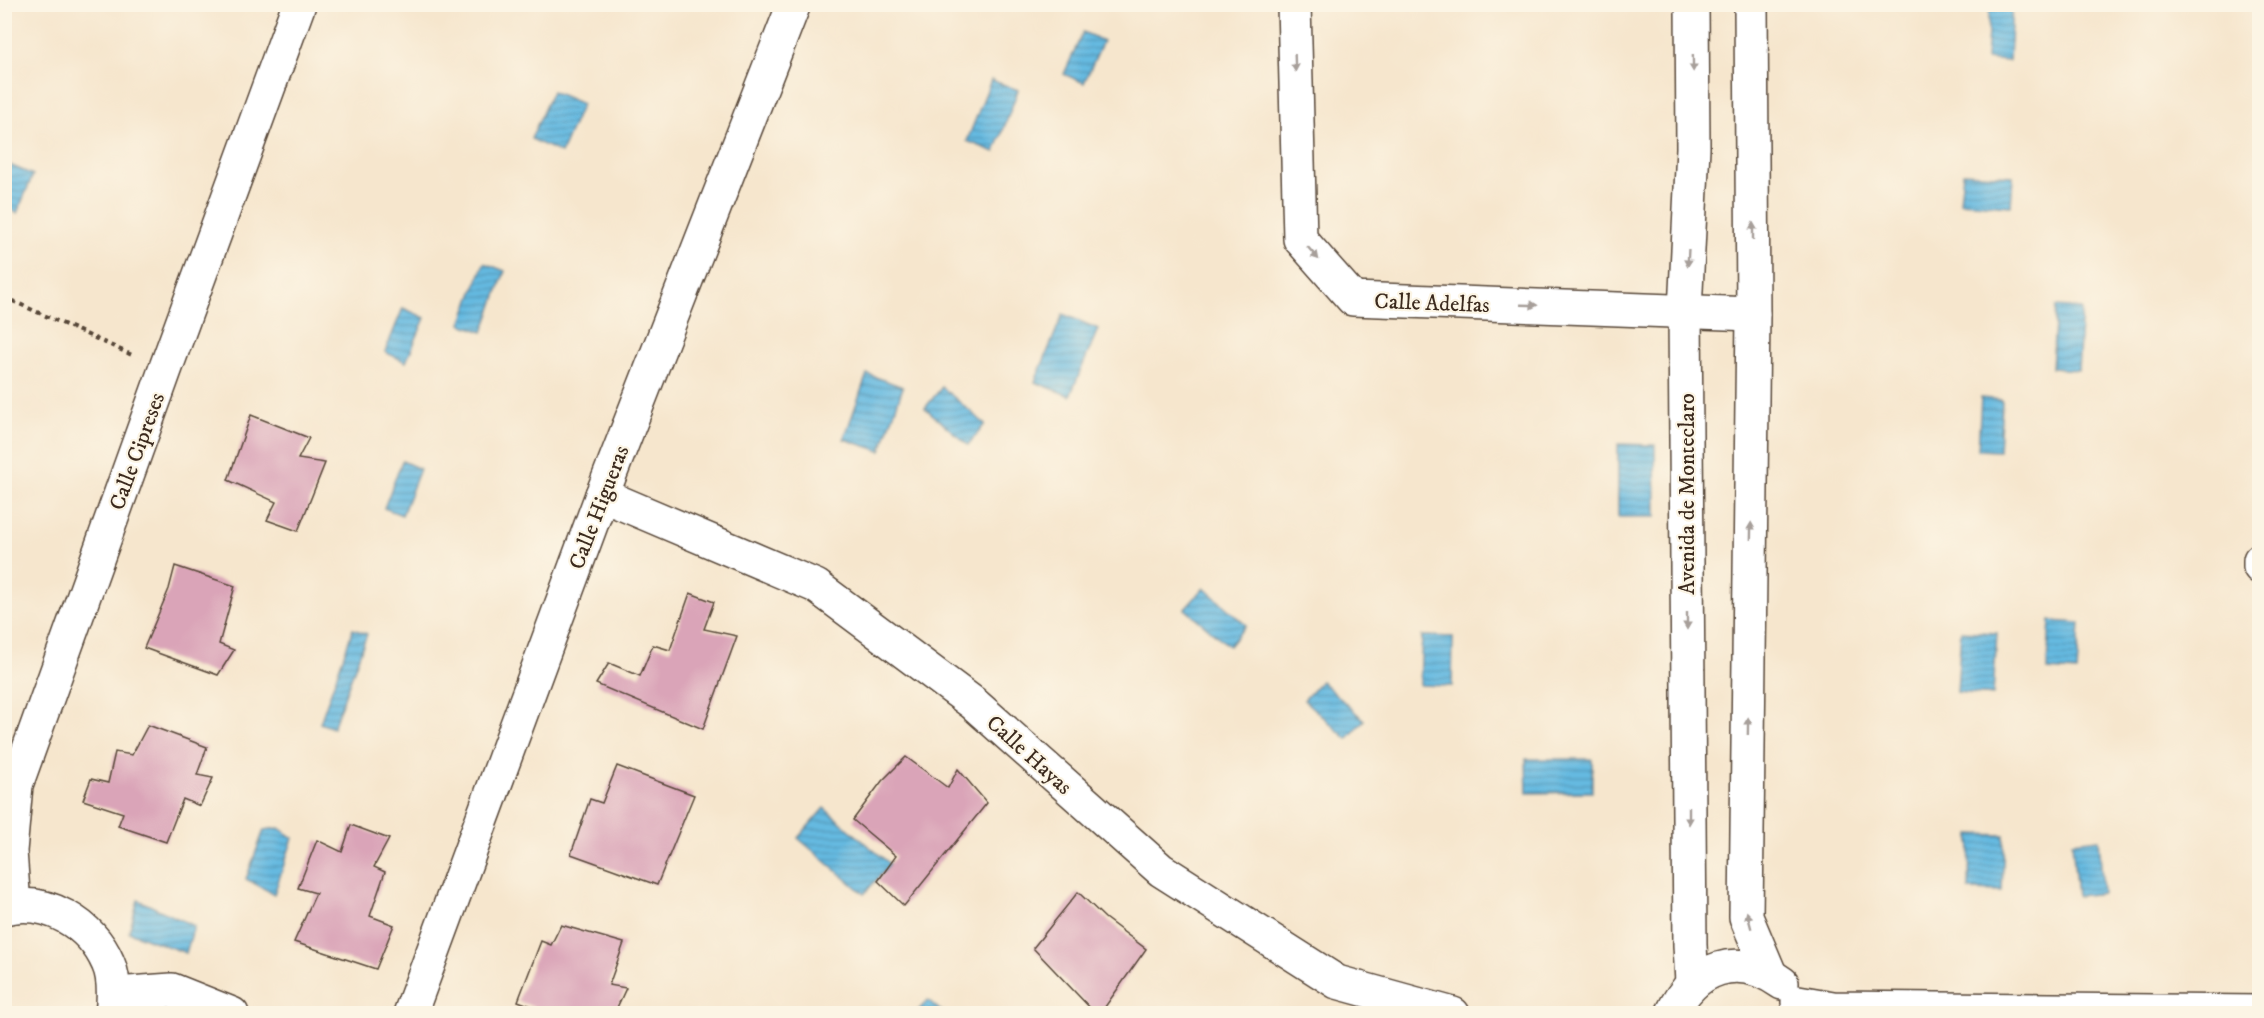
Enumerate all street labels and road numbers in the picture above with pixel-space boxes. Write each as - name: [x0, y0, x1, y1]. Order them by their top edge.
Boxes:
- street label: Calle Adelfas: [1374, 288, 1490, 319]
- street label: Calle Cipreses: [104, 389, 171, 514]
- street label: Avenida de Monteclaro: [1674, 393, 1701, 595]
- street label: Calle Higueras: [563, 442, 635, 573]
- street label: Calle Hayas: [981, 710, 1077, 801]

